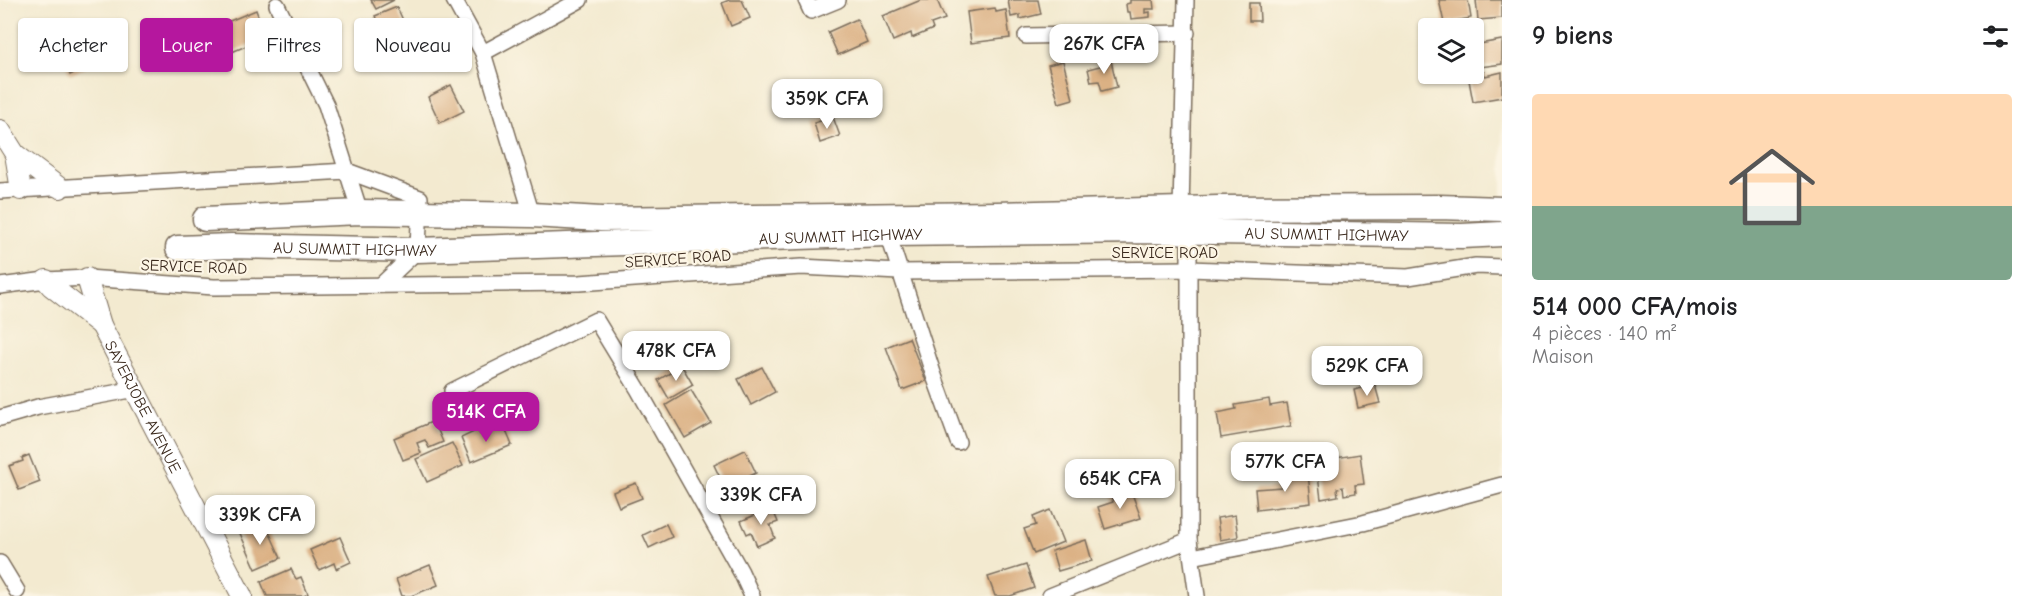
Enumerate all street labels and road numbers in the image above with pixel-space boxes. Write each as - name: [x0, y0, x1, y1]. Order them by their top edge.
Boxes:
- street label: AU SUMMIT HIGHWAY: [1245, 225, 1409, 245]
- street label: AU SUMMIT HIGHWAY: [759, 226, 923, 248]
- street label: AU SUMMIT HIGHWAY: [273, 239, 438, 260]
- street label: SERVICE ROAD: [1112, 244, 1218, 262]
- street label: SERVICE ROAD: [624, 246, 732, 272]
- street label: SERVICE ROAD: [140, 256, 247, 278]
- street label: SAYERJOBE AVENUE: [101, 338, 185, 477]

